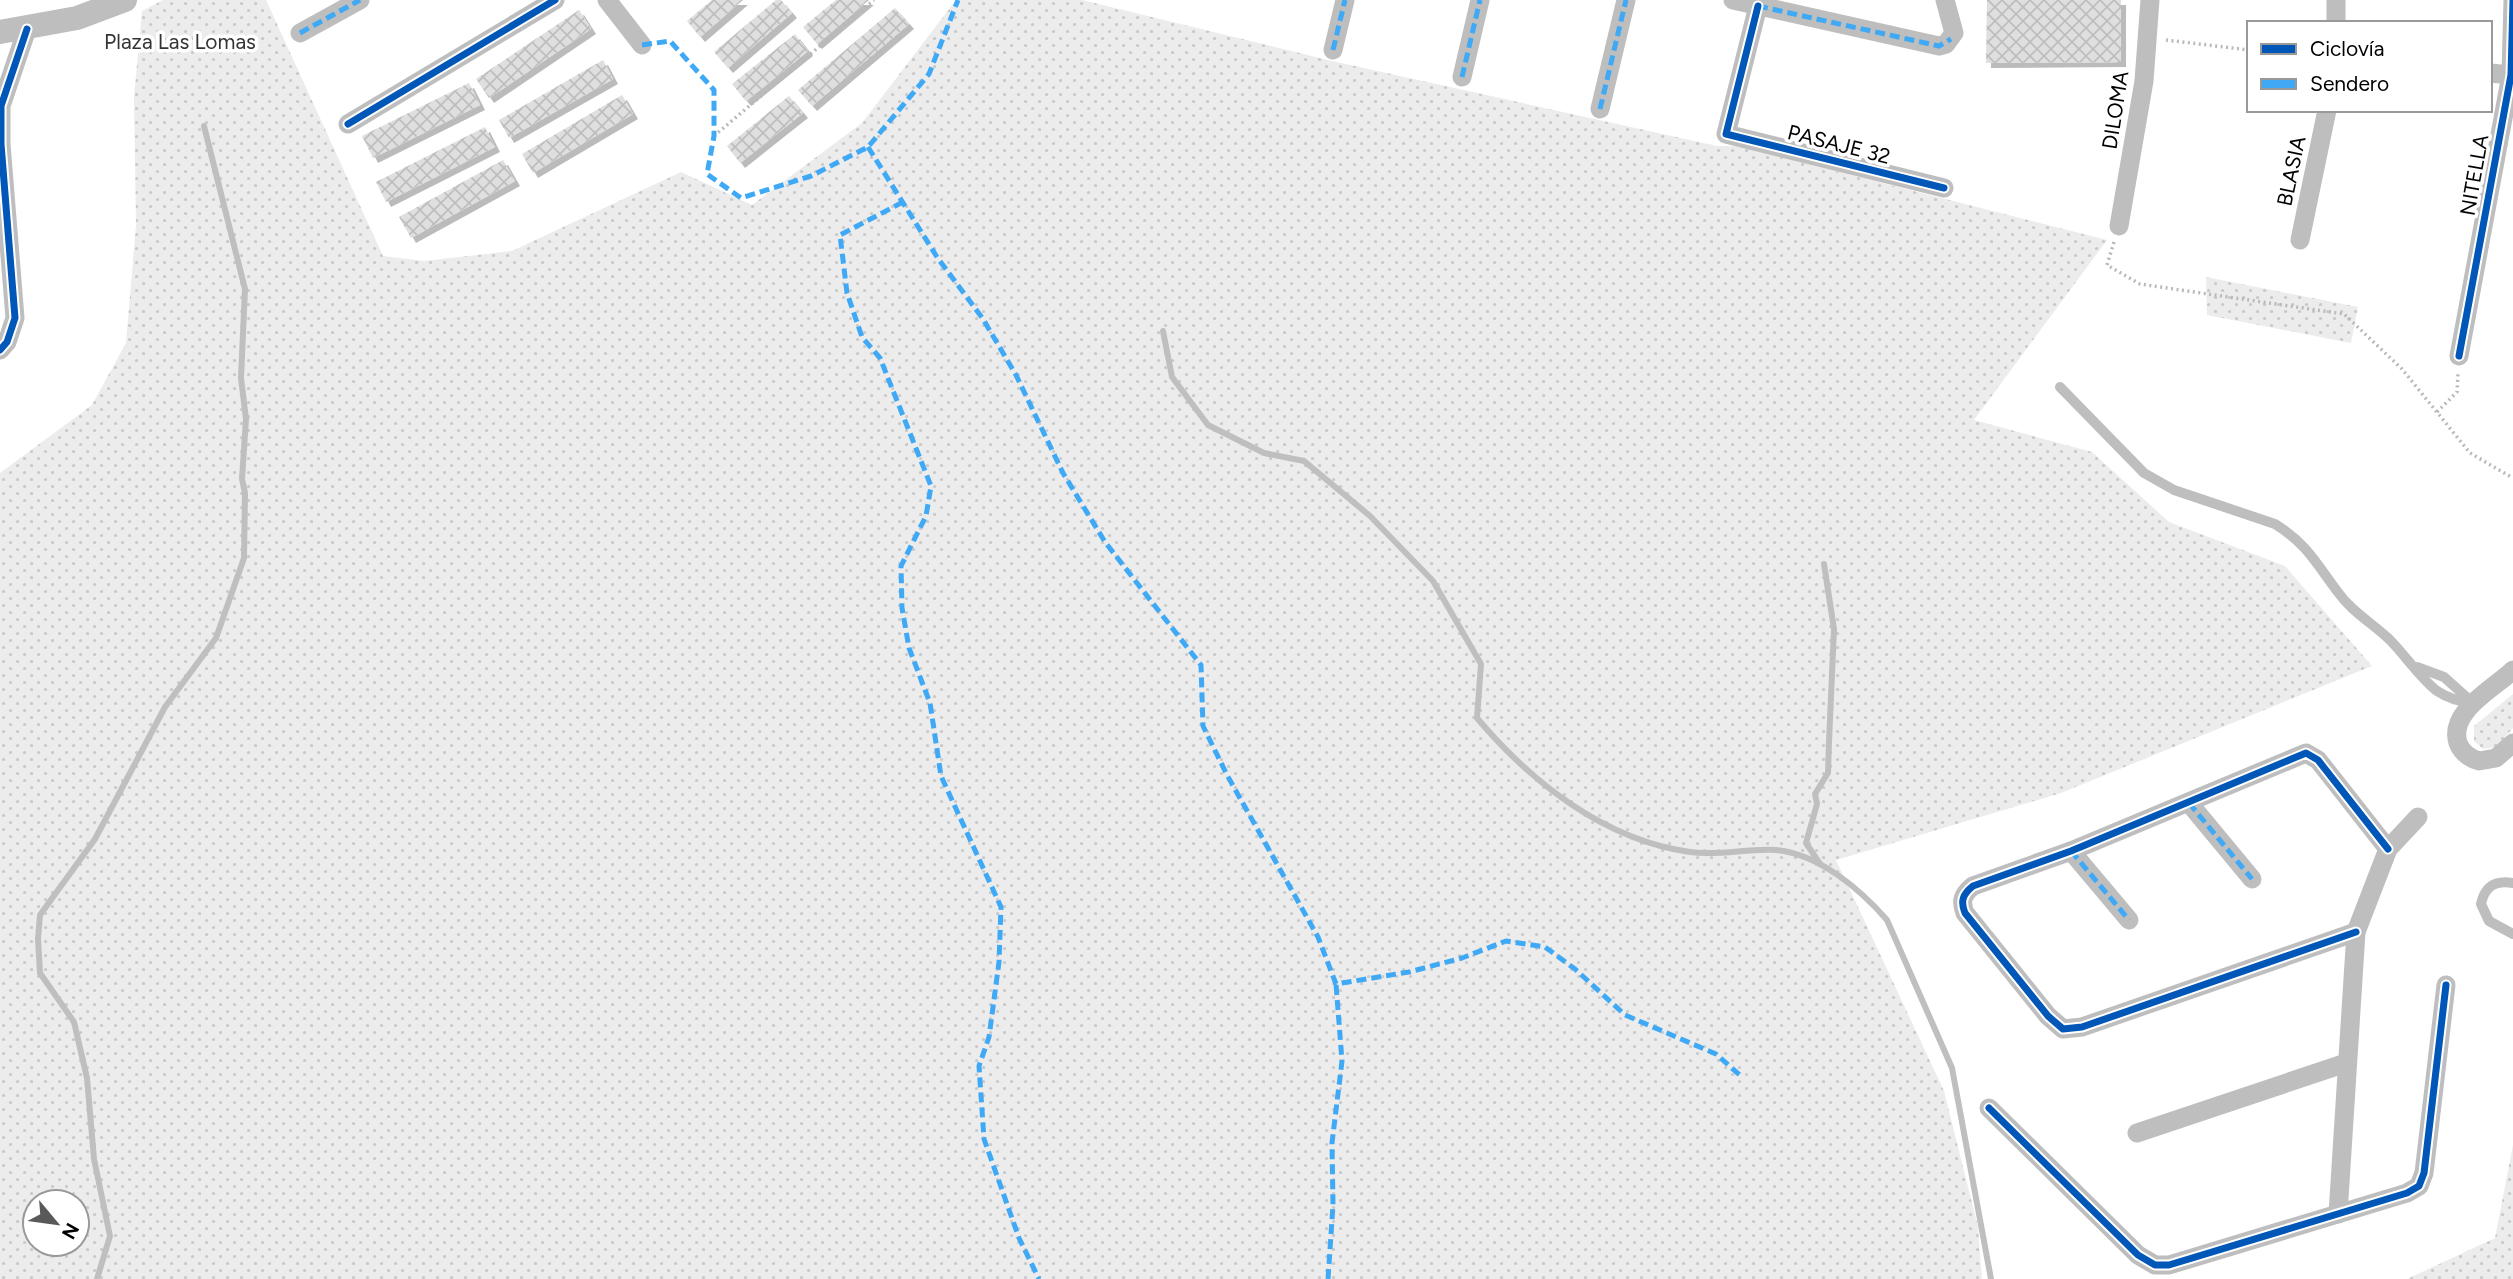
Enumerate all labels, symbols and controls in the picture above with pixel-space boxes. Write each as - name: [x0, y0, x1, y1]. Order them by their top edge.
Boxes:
- legend: [2247, 21, 2492, 112]
- park label: Plaza Las Lomas: [104, 29, 256, 54]
- text: Ciclovía: [2310, 36, 2384, 61]
- street label: DILOMA: [2096, 69, 2134, 151]
- text: Sendero: [2310, 71, 2389, 96]
- street label: PASAJE 32: [1785, 119, 1893, 169]
- street label: NITELLA: [2455, 132, 2493, 218]
- street label: BLASIA: [2271, 134, 2311, 208]
- north arrow: [21, 1188, 91, 1258]
- text: N: [57, 1219, 84, 1243]

